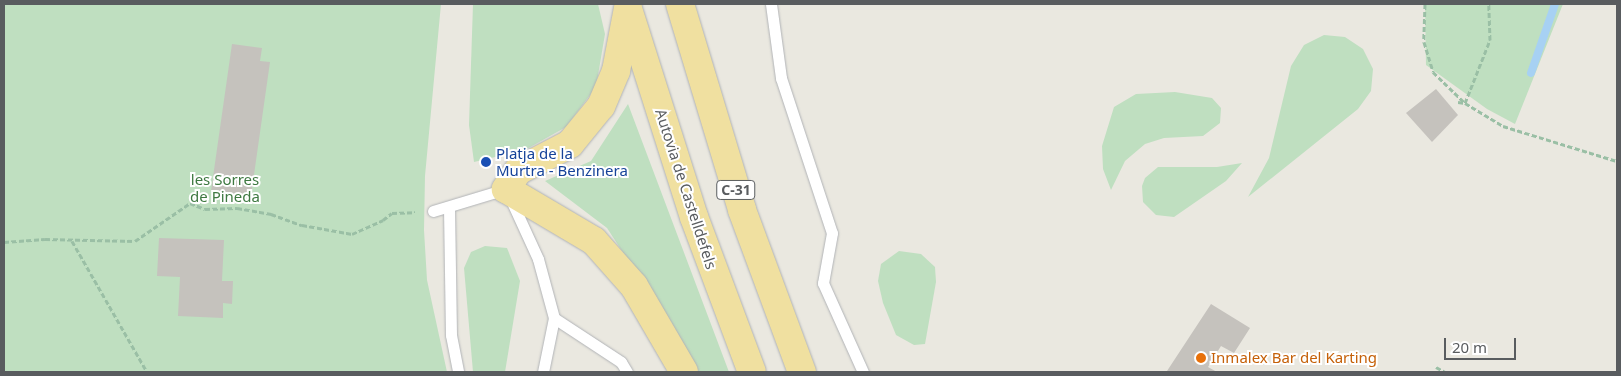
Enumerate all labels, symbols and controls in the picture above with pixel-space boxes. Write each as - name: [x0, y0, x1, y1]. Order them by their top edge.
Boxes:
- street label: Autovia de Castelldefels: [652, 107, 720, 271]
- place label: Platja de la Murtra - Benzinera: [496, 144, 628, 179]
- marker: Platja de la Murtra - Benzinera: [480, 156, 492, 168]
- park label: les Sorres de Pineda: [190, 170, 260, 205]
- road number: C-31: [716, 178, 756, 202]
- scale bar: [1446, 328, 1518, 360]
- text: 20 m: [1452, 337, 1487, 357]
- place label: Inmalex Bar del Karting: [1211, 349, 1377, 367]
- marker: Inmalex Bar del Karting: [1195, 352, 1207, 364]

